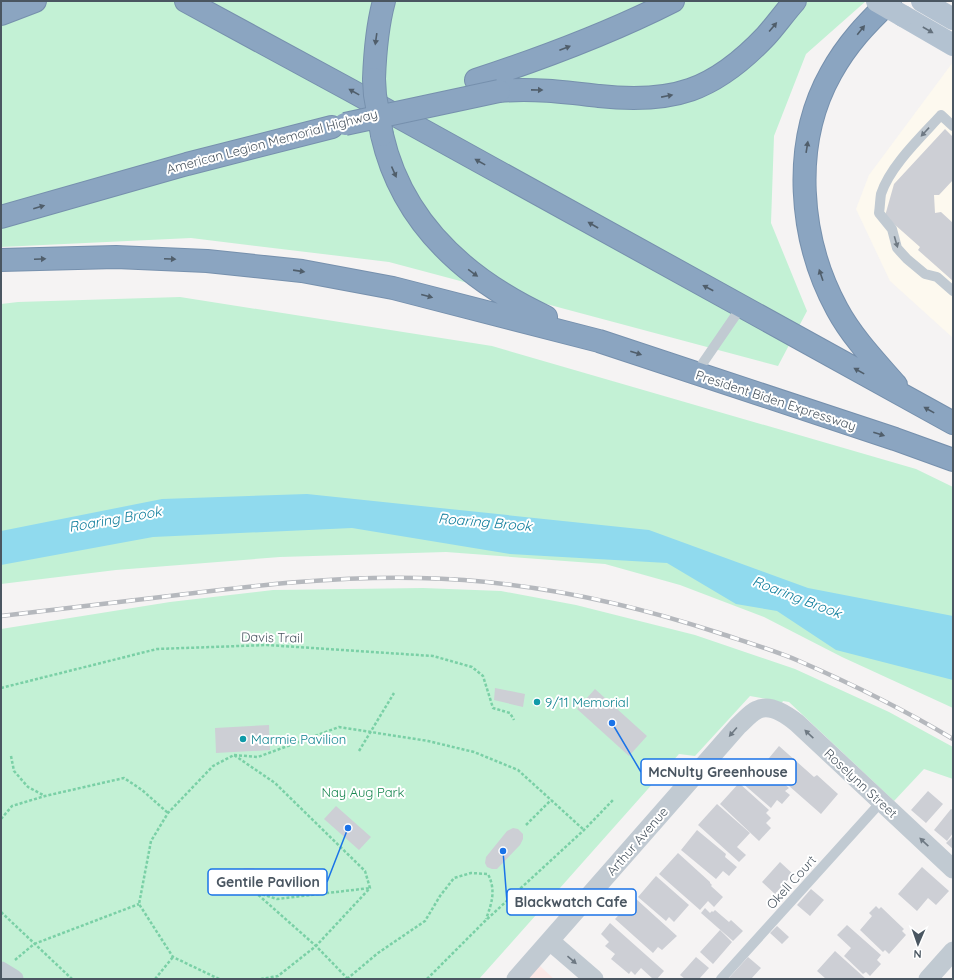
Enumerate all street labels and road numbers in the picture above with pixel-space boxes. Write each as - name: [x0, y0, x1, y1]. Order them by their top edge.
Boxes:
- street label: American Legion Memorial Highway: [165, 105, 379, 177]
- street label: President Biden Expressway: [694, 366, 858, 434]
- street label: Davis Trail: [241, 628, 303, 646]
- street label: Roselynn Street: [821, 745, 901, 821]
- street label: Arthur Avenue: [603, 803, 671, 879]
- street label: Okell Court: [763, 852, 819, 912]

